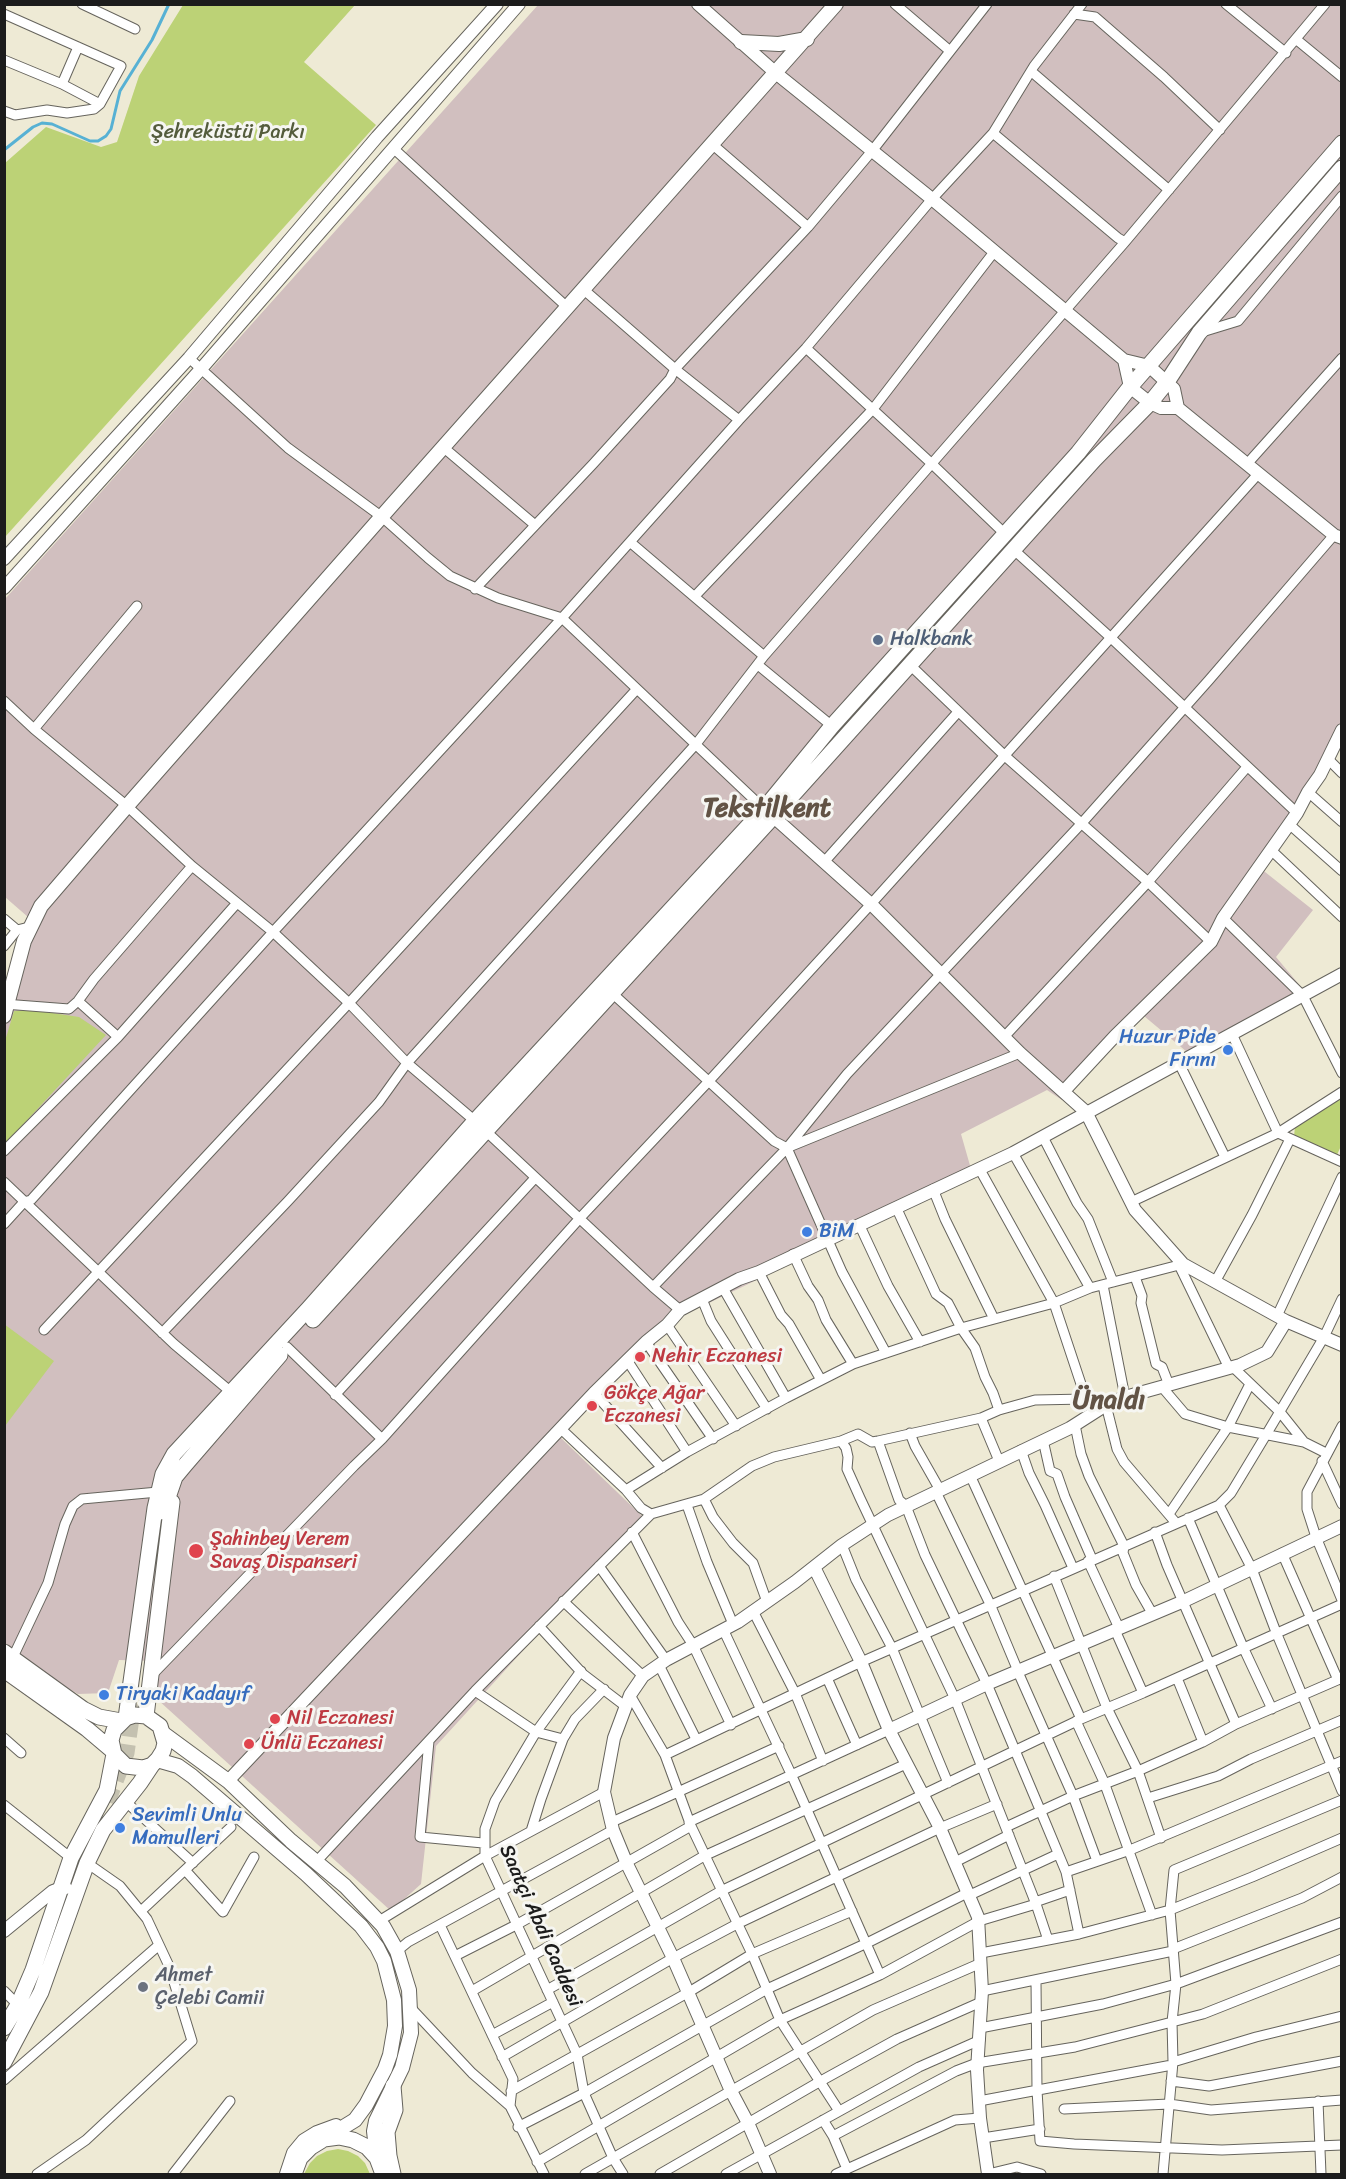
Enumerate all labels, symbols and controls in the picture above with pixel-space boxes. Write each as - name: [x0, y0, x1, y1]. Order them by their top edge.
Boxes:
- park label: Şehreküstü Parkı: [151, 121, 305, 145]
- place label: Halkbank: [890, 628, 973, 652]
- marker: Halkbank: [871, 633, 885, 647]
- district label: Tekstilkent: [703, 793, 831, 825]
- place label: Huzur Pide Fırını: [1119, 1026, 1216, 1073]
- marker: Huzur Pide Fırını: [1221, 1043, 1235, 1057]
- place label: BiM: [819, 1220, 854, 1244]
- marker: BiM: [800, 1225, 814, 1239]
- place label: Nehir Eczanesi: [652, 1345, 782, 1369]
- marker: Nehir Eczanesi: [633, 1350, 647, 1364]
- place label: Gökçe Ağar Eczanesi: [604, 1382, 704, 1429]
- district label: Ünaldı: [1073, 1385, 1145, 1417]
- marker: Gökçe Ağar Eczanesi: [585, 1399, 599, 1413]
- place label: Şahinbey Verem Savaş Dispanseri: [210, 1528, 357, 1575]
- marker: Şahinbey Verem Savaş Dispanseri: [187, 1542, 205, 1560]
- place label: Tiryaki Kadayıf: [116, 1683, 250, 1707]
- marker: Tiryaki Kadayıf: [97, 1688, 111, 1702]
- place label: Nil Eczanesi: [287, 1707, 394, 1731]
- marker: Nil Eczanesi: [268, 1712, 282, 1726]
- place label: Ünlü Eczanesi: [261, 1732, 383, 1756]
- marker: Ünlü Eczanesi: [242, 1737, 256, 1751]
- place label: Sevimli Unlu Mamulleri: [132, 1804, 242, 1851]
- marker: Sevimli Unlu Mamulleri: [113, 1821, 127, 1835]
- street label: Saatçi Abdi Caddesi: [493, 1841, 587, 2011]
- place label: Ahmet Çelebi Camii: [155, 1964, 264, 2011]
- marker: Ahmet Çelebi Camii: [136, 1980, 150, 1994]

